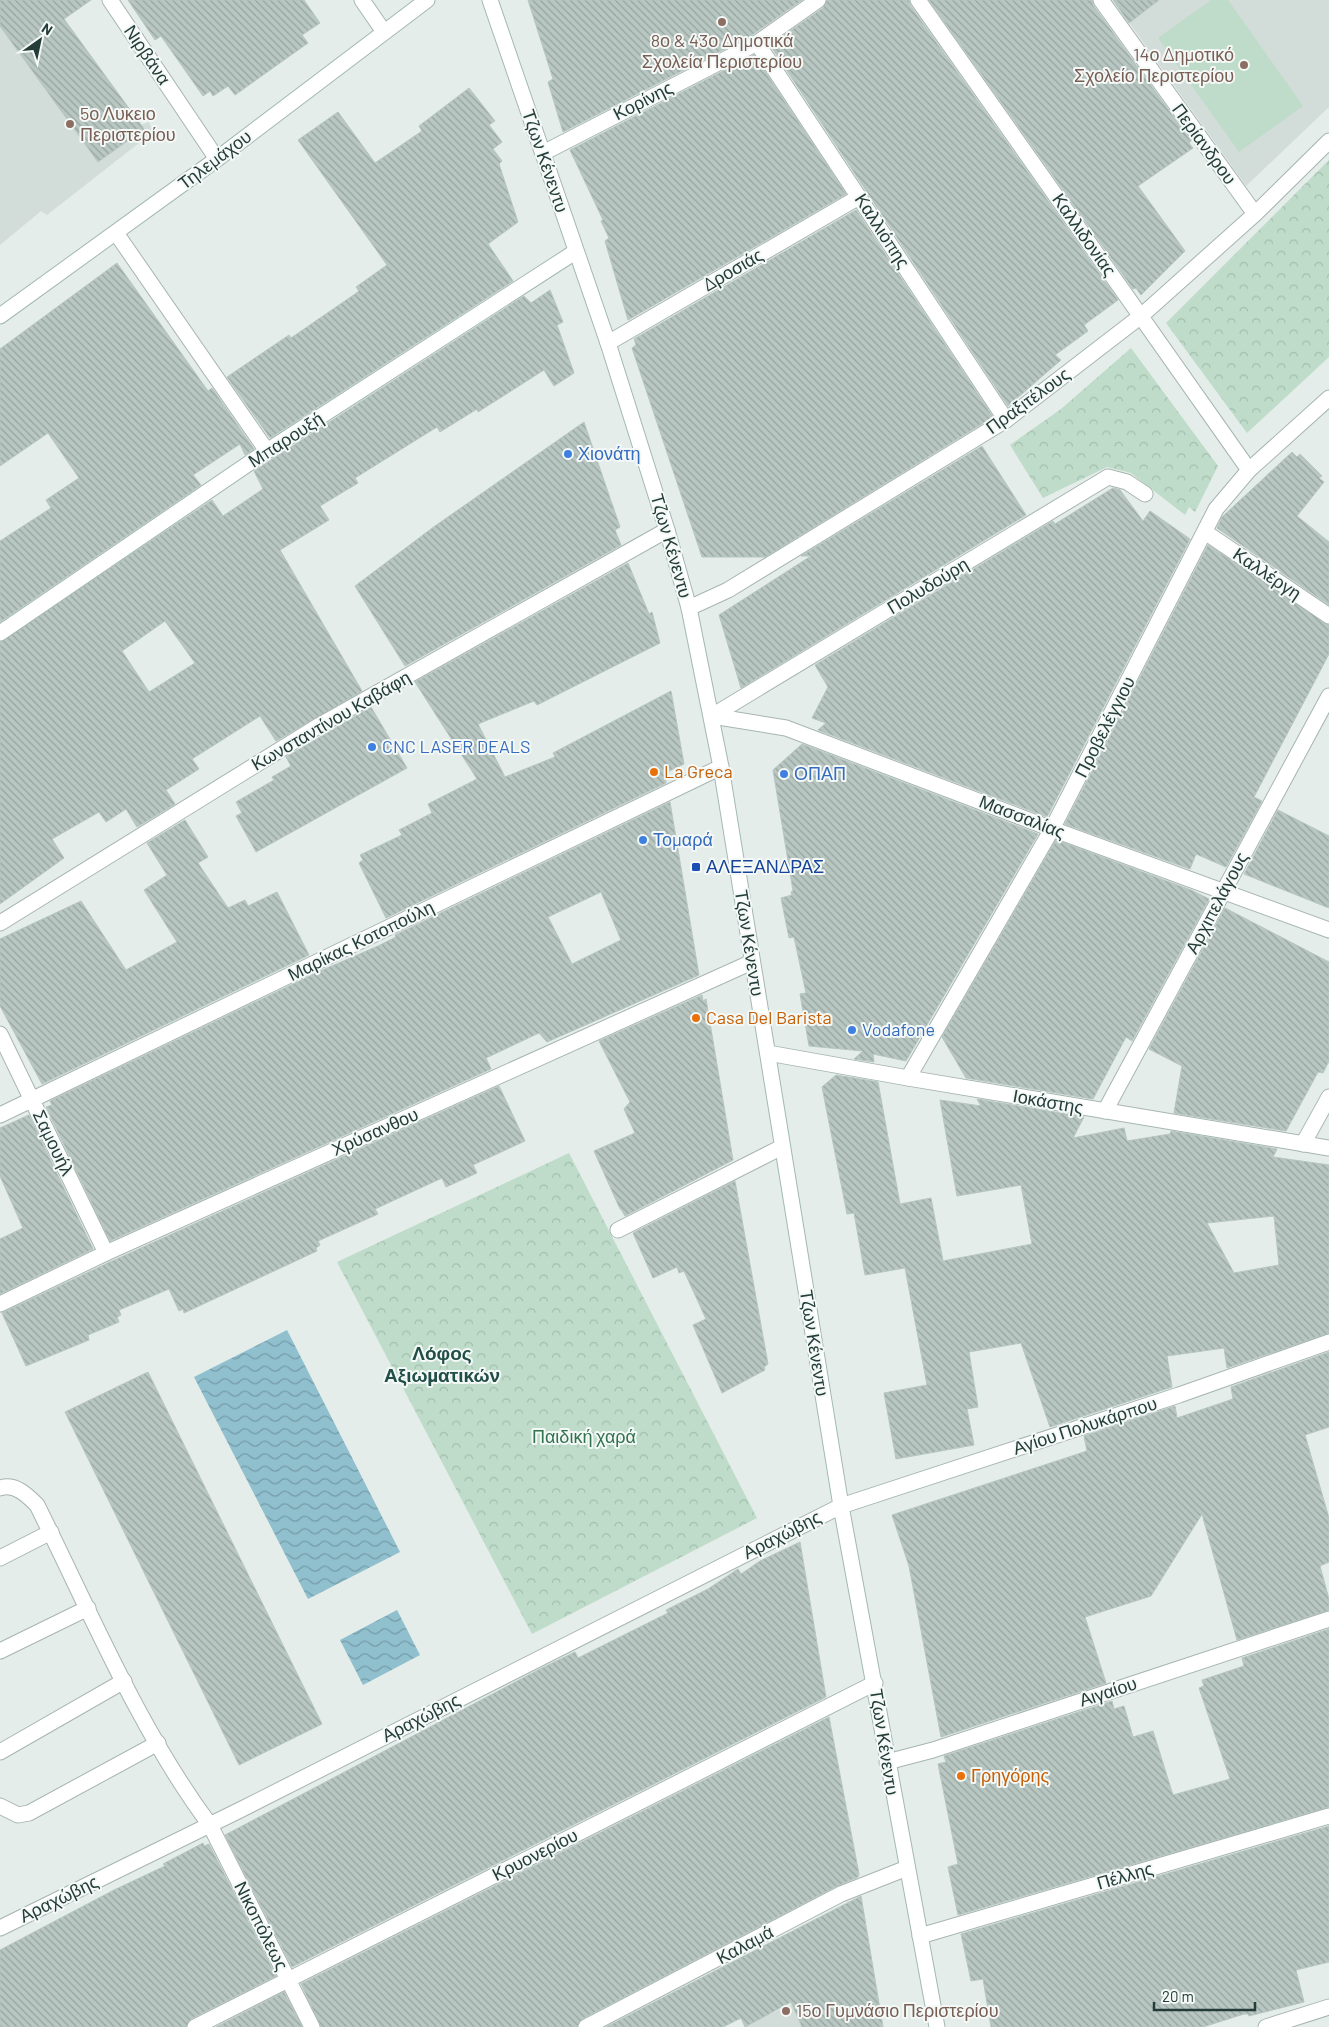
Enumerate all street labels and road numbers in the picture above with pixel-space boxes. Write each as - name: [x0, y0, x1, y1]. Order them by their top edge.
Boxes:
- street label: Νιρβάνα: [120, 20, 176, 89]
- street label: Κορίνης: [609, 76, 676, 124]
- street label: Περίανδρου: [1168, 99, 1242, 188]
- street label: Τζων Κένεντυ: [518, 106, 574, 215]
- street label: Τηλεμάχου: [174, 125, 255, 194]
- street label: Καλλιόπης: [851, 189, 915, 272]
- street label: Καλλιδονίας: [1048, 189, 1122, 280]
- street label: Δροσιάς: [698, 243, 767, 295]
- street label: Πραξιτέλους: [981, 362, 1074, 438]
- street label: Μπαρουξή: [244, 407, 327, 472]
- street label: Τζων Κένεντυ: [647, 491, 697, 600]
- street label: Καλλέργη: [1229, 542, 1306, 604]
- street label: Πολυδούρη: [883, 552, 972, 618]
- street label: Κωνσταντίνου Καβάφη: [247, 666, 414, 775]
- street label: Προβελέγγιου: [1069, 672, 1139, 781]
- street label: Μασσαλίας: [976, 790, 1069, 843]
- street label: Αρχιπελάγους: [1180, 848, 1252, 957]
- street label: Τζων Κένεντυ: [731, 888, 769, 998]
- street label: Μαρίκας Κοτοπούλη: [284, 895, 437, 985]
- street label: Ιοκάστης: [1011, 1084, 1085, 1118]
- street label: Χρύσανθου: [328, 1102, 421, 1160]
- street label: Σαμουήλ: [29, 1106, 79, 1179]
- street label: Τζων Κένεντυ: [796, 1288, 834, 1398]
- street label: Αγίου Πολυκάρπου: [1010, 1391, 1159, 1459]
- street label: Αραχώβης: [739, 1505, 825, 1563]
- street label: Αιγαίου: [1076, 1671, 1139, 1711]
- street label: Τζων Κένεντυ: [866, 1687, 904, 1797]
- street label: Αραχώβης: [378, 1688, 464, 1746]
- street label: Κρυονερίου: [488, 1823, 581, 1885]
- street label: Πέλλης: [1094, 1856, 1156, 1894]
- street label: Αραχώβης: [16, 1870, 102, 1927]
- street label: Νικοπόλεως: [230, 1877, 294, 1974]
- street label: Καλαμά: [712, 1920, 777, 1968]

